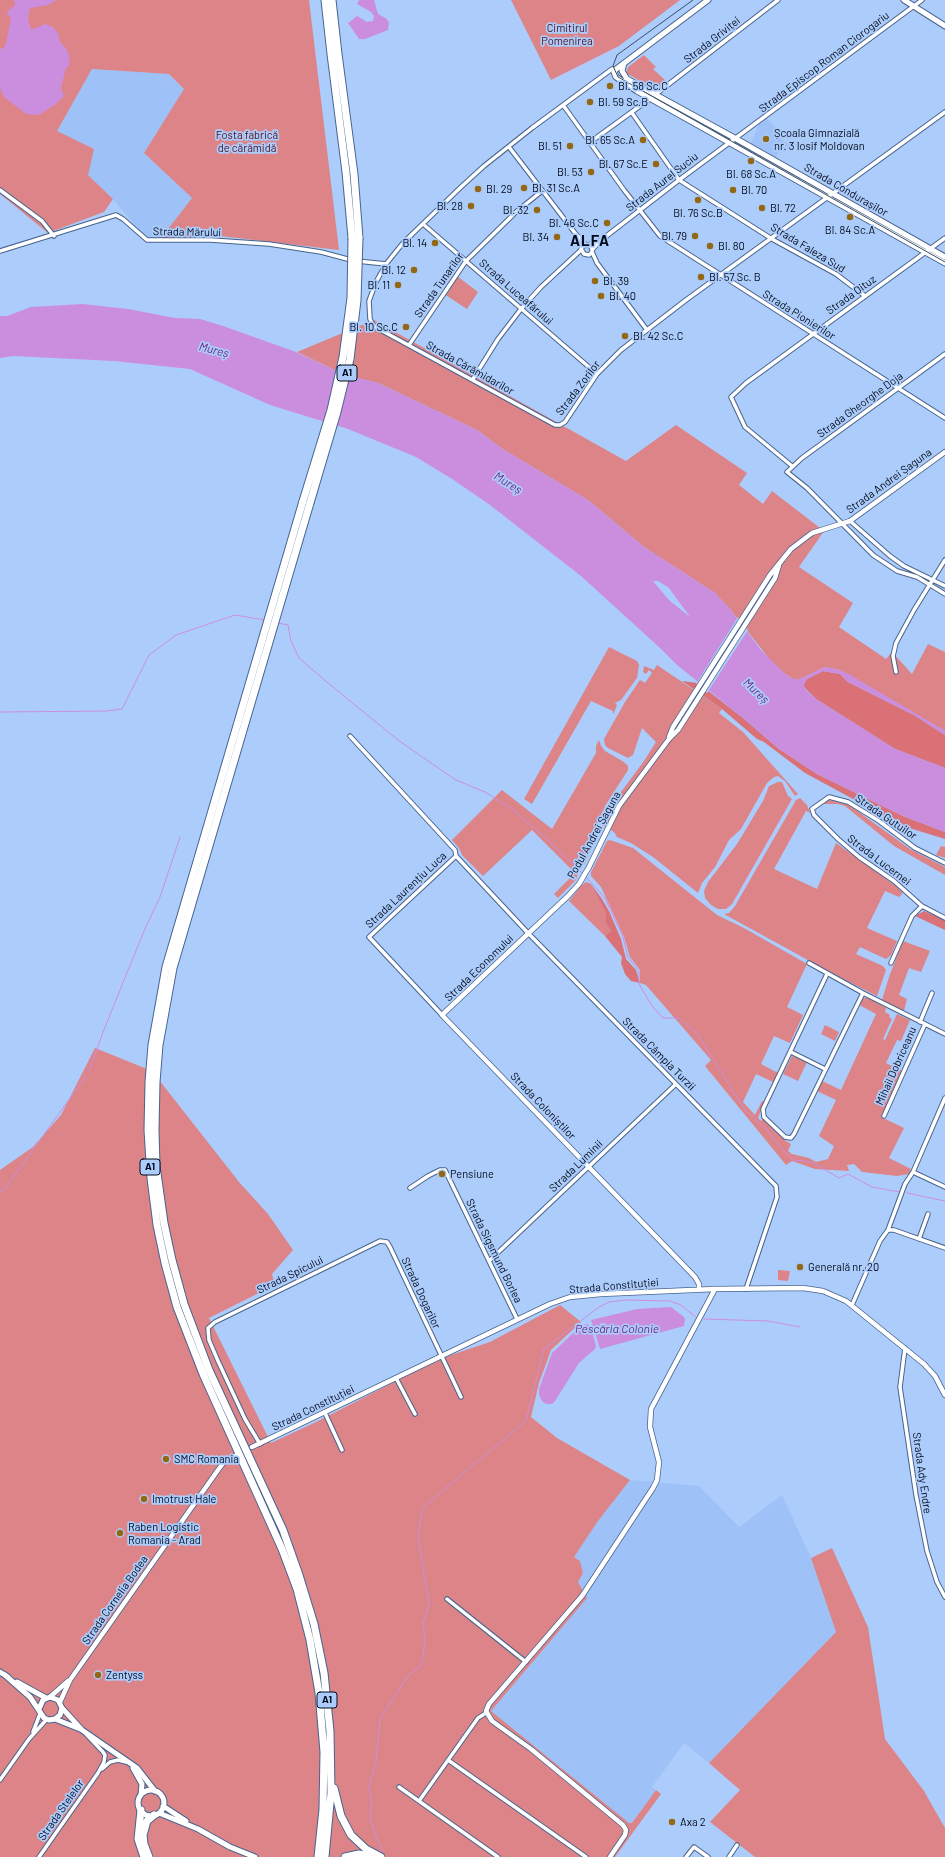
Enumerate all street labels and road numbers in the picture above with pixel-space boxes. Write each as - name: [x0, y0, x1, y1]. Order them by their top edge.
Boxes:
- street label: Strada Episcop Roman Ciorogariu: [756, 9, 892, 115]
- street label: Strada Griviței: [681, 14, 743, 66]
- street label: Strada Aurel Suciu: [623, 150, 701, 214]
- street label: Strada Condurașilor: [802, 161, 890, 219]
- street label: Strada Faleza Sud: [768, 221, 848, 275]
- street label: Strada Mărului: [153, 225, 221, 239]
- street label: Strada Tunarilor: [412, 250, 466, 320]
- street label: Strada Luceafărului: [476, 256, 556, 328]
- street label: Strada Oituz: [824, 273, 878, 317]
- street label: Strada Pionierilor: [760, 287, 838, 343]
- street label: Strada Cărămidarilor: [424, 338, 516, 398]
- street label: Strada Zorilor: [553, 358, 603, 418]
- road number: A1: [337, 365, 357, 381]
- street label: Strada Gheorghe Doja: [814, 369, 906, 441]
- street label: Strada Andrei Șaguna: [844, 446, 934, 516]
- street label: Podul Andrei Șaguna: [565, 789, 623, 881]
- street label: Strada Gutuilor: [853, 791, 919, 843]
- street label: Strada Lucernei: [845, 832, 913, 888]
- street label: Strada Laurențiu Luca: [363, 849, 449, 931]
- street label: Strada Economului: [442, 932, 516, 1004]
- street label: Strada Câmpia Turzii: [620, 1015, 698, 1093]
- street label: Mihail Dobriceanu: [873, 1025, 919, 1107]
- street label: Strada Coloniștilor: [508, 1070, 578, 1142]
- street label: Strada Luminii: [546, 1137, 606, 1195]
- road number: A1: [140, 1159, 160, 1175]
- street label: Strada Sigsmund Borlea: [463, 1197, 525, 1305]
- street label: Strada Spicului: [255, 1253, 325, 1297]
- street label: Strada Dogarilor: [399, 1255, 443, 1331]
- street label: Strada Constituției: [569, 1276, 659, 1296]
- street label: Strada Constituției: [270, 1382, 356, 1434]
- street label: Strada Ady Endre: [910, 1431, 934, 1515]
- street label: Strada Cornelia Bodea: [79, 1553, 151, 1647]
- road number: A1: [317, 1692, 337, 1708]
- street label: Strada Stelelor: [35, 1777, 87, 1843]

